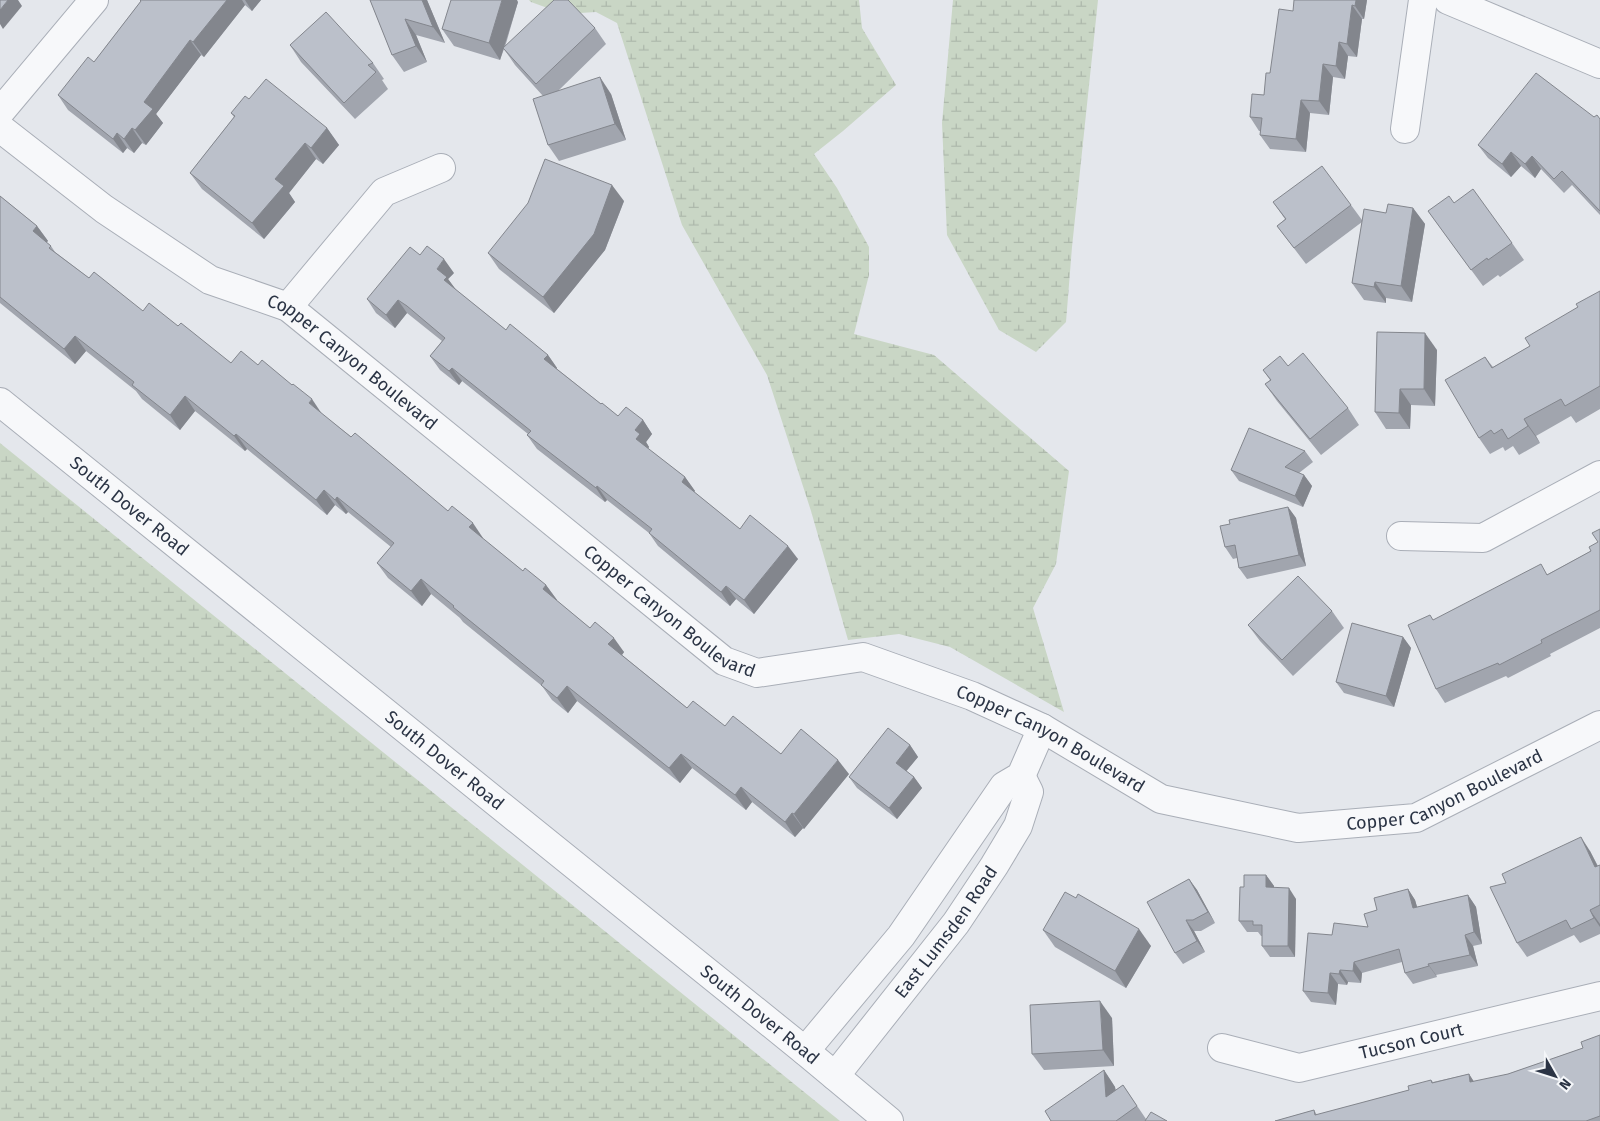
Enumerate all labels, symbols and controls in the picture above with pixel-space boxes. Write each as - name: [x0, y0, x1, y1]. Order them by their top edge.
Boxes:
- street label: Copper Canyon Boulevard: [264, 290, 442, 435]
- street label: South Dover Road: [65, 452, 193, 561]
- street label: Copper Canyon Boulevard: [579, 540, 758, 683]
- street label: Copper Canyon Boulevard: [953, 680, 1149, 798]
- street label: South Dover Road: [381, 706, 508, 815]
- street label: Copper Canyon Boulevard: [1345, 745, 1546, 835]
- street label: East Lumsden Road: [890, 862, 1002, 1003]
- street label: South Dover Road: [696, 960, 824, 1069]
- street label: Tucson Court: [1357, 1018, 1466, 1064]
- north arrow: [1530, 1051, 1580, 1101]
- text: N: [1555, 1075, 1574, 1093]

